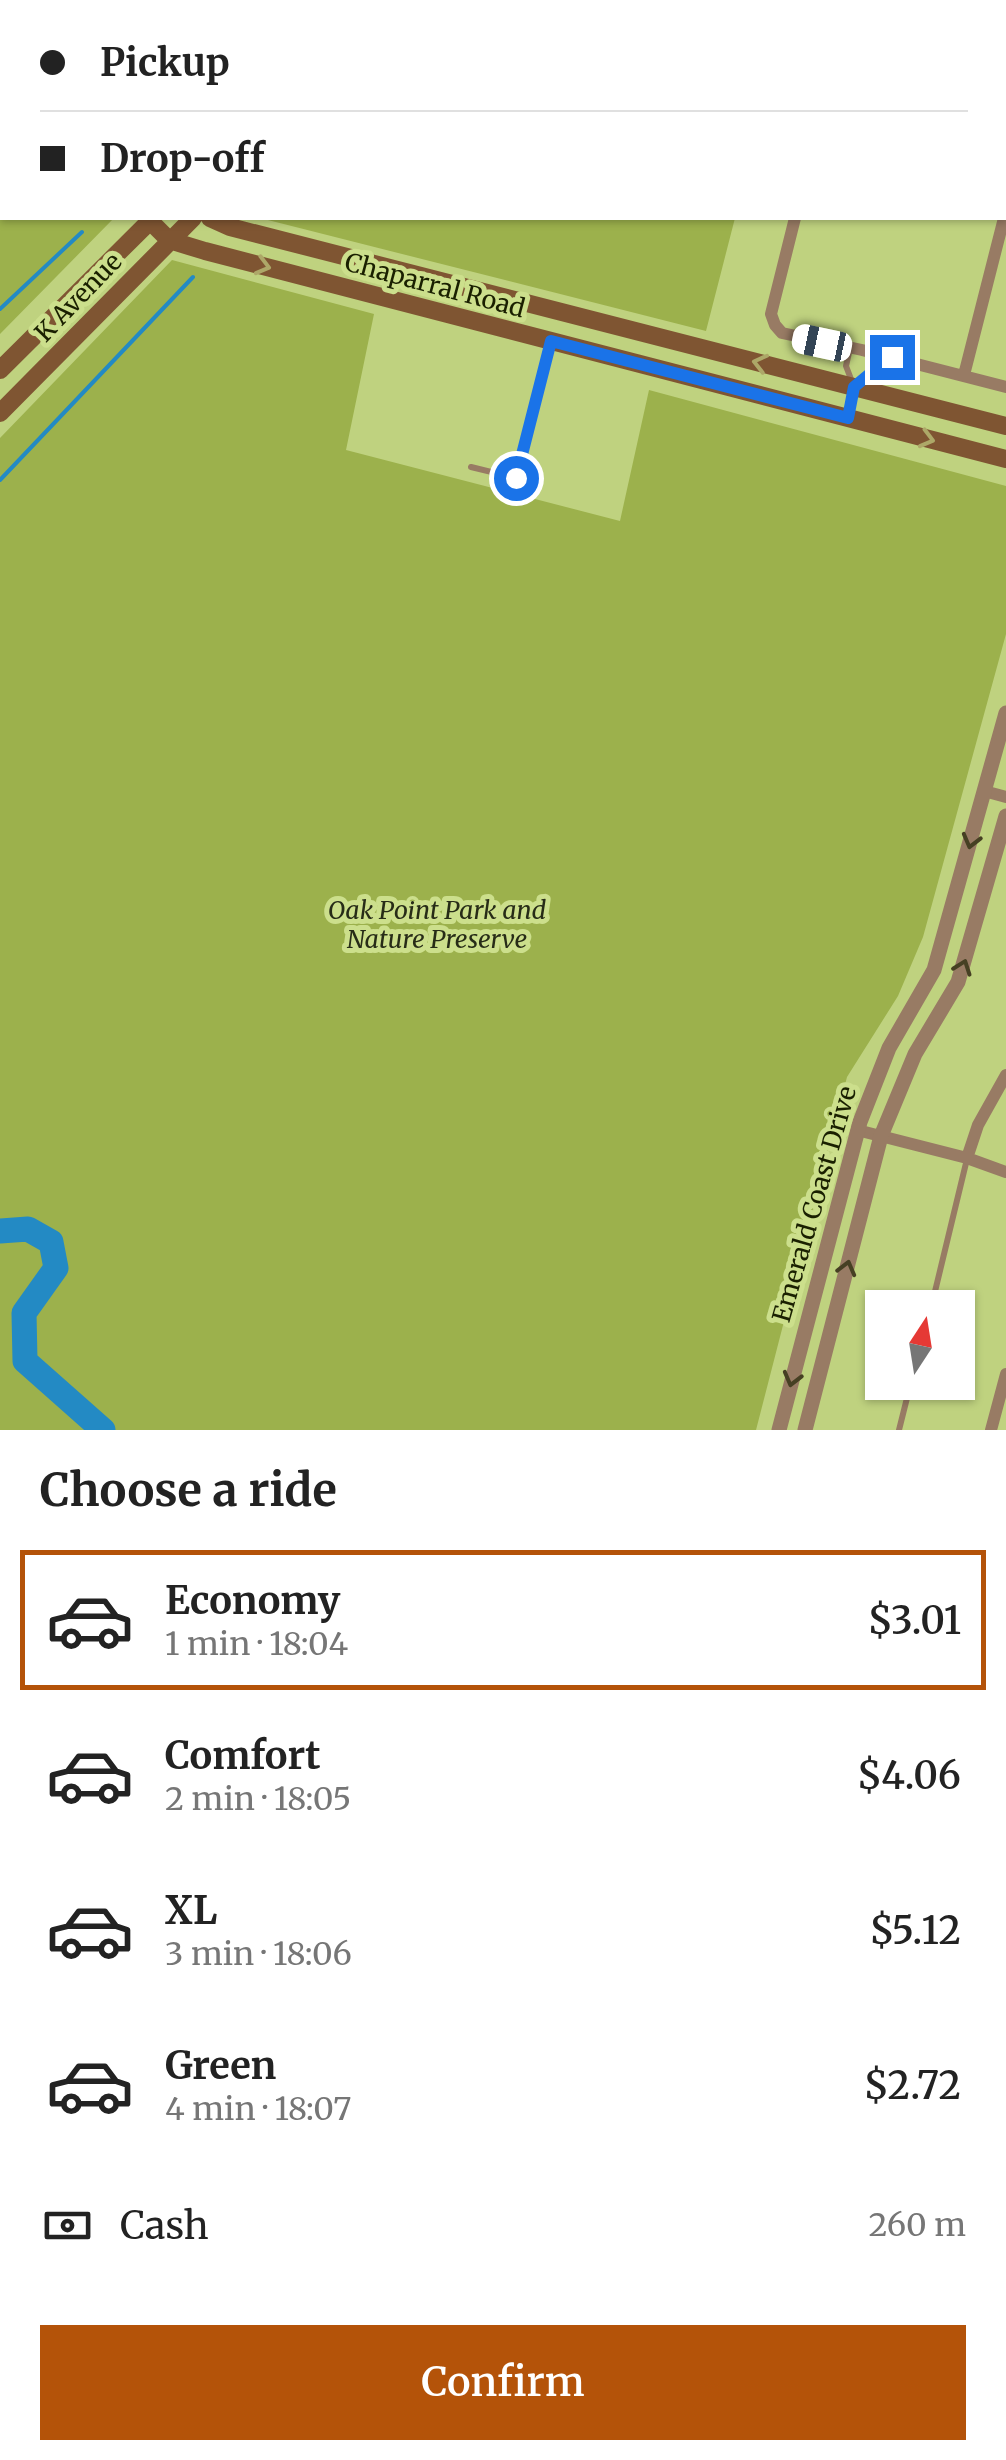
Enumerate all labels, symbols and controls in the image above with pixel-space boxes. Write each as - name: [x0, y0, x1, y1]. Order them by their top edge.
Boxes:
- text: Pickup: [100, 39, 230, 86]
- text: Drop-off: [100, 135, 265, 182]
- street label: K Avenue: [28, 246, 128, 348]
- street label: Chaparral Road: [341, 246, 529, 324]
- one-way arrow: [254, 255, 271, 276]
- car: [790, 322, 854, 364]
- route end: [870, 335, 915, 380]
- one-way arrow: [752, 353, 769, 374]
- one-way arrow: [918, 427, 935, 448]
- route start: [494, 456, 539, 501]
- one-way arrow: [961, 832, 982, 849]
- park label: Oak Point Park and Nature Preserve: [328, 894, 547, 955]
- one-way arrow: [951, 959, 972, 976]
- street label: Emerald Coast Drive: [765, 1082, 863, 1326]
- one-way arrow: [835, 1260, 856, 1277]
- north arrow: [865, 1290, 975, 1400]
- map controls: [865, 1290, 975, 1400]
- one-way arrow: [783, 1370, 804, 1387]
- text: Choose a ride: [40, 1462, 337, 1518]
- icon: car: [45, 1575, 135, 1665]
- text: Economy: [165, 1577, 340, 1624]
- text: $3.01: [867, 1597, 961, 1644]
- text: 1 min · 18:04: [165, 1624, 348, 1664]
- icon: car: [45, 1730, 135, 1820]
- text: Comfort: [165, 1732, 321, 1779]
- text: $4.06: [857, 1752, 961, 1799]
- text: 2 min · 18:05: [165, 1779, 351, 1819]
- icon: car: [45, 1885, 135, 1975]
- text: XL: [165, 1887, 217, 1934]
- text: $5.12: [869, 1907, 961, 1954]
- text: 3 min · 18:06: [165, 1934, 352, 1974]
- icon: car: [45, 2040, 135, 2130]
- text: Green: [165, 2042, 276, 2089]
- text: $2.72: [864, 2062, 961, 2109]
- text: 4 min · 18:07: [165, 2089, 351, 2129]
- icon: cash: [40, 2198, 95, 2253]
- text: Cash: [120, 2202, 209, 2249]
- text: 260 m: [868, 2205, 966, 2245]
- button: Confirm: [40, 2325, 966, 2440]

